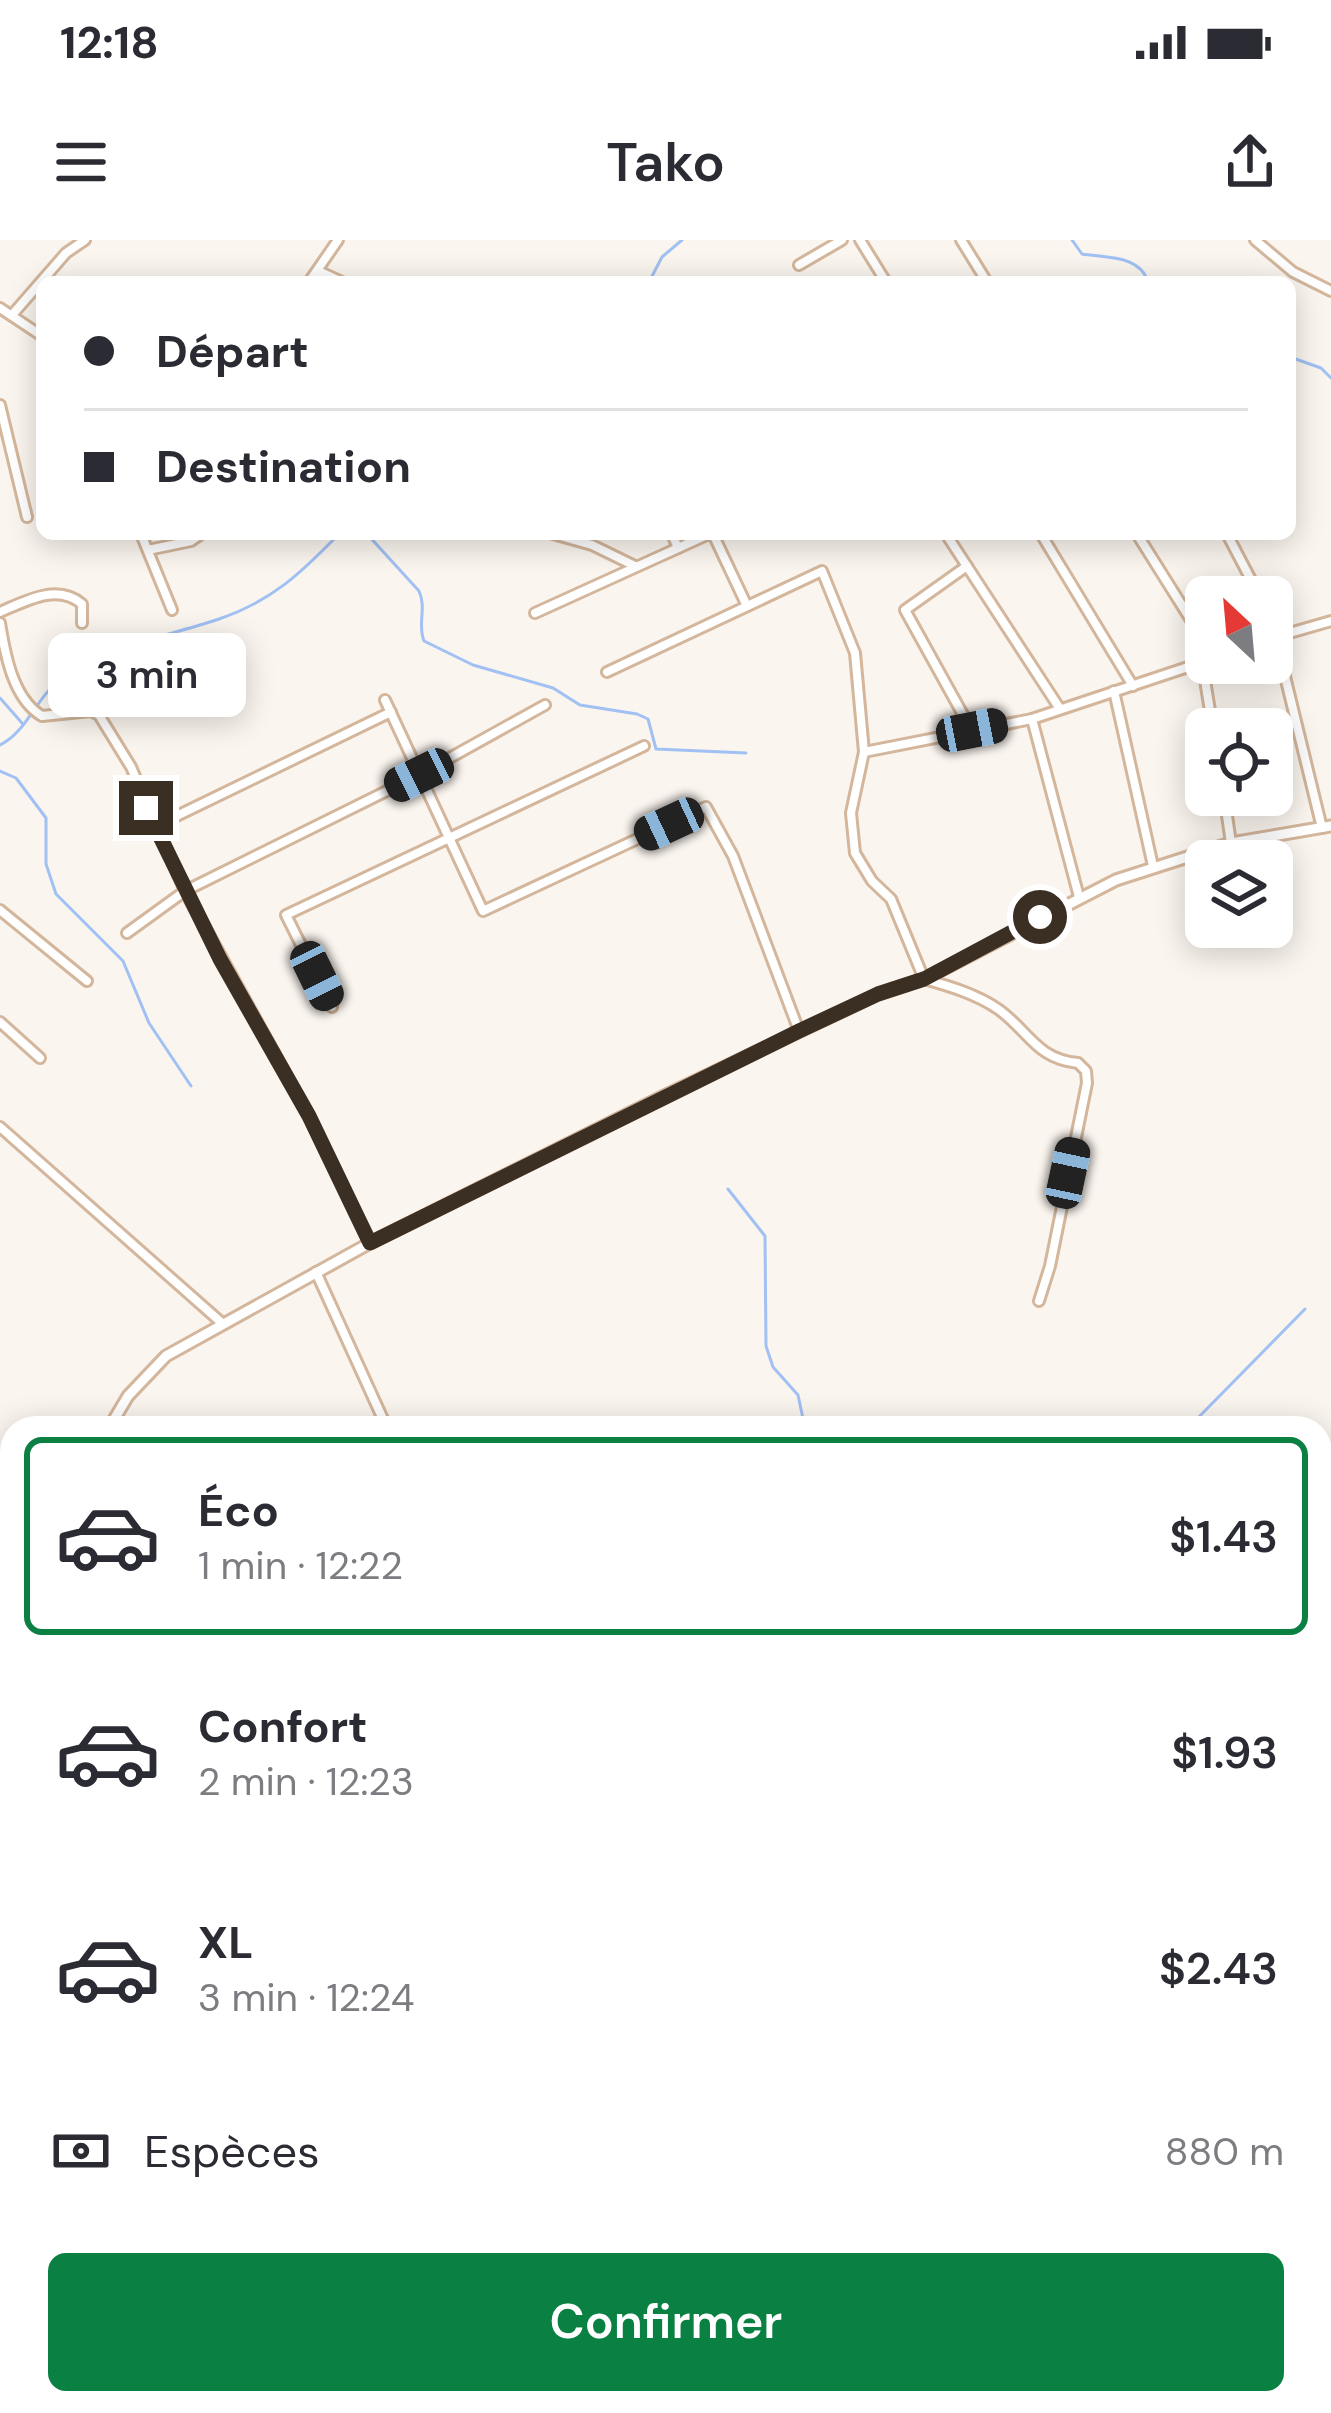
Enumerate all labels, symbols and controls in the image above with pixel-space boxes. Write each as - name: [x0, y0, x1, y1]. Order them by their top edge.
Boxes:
- text: 12:18: [60, 13, 159, 72]
- text: Tako: [606, 127, 725, 198]
- icon: menu: [48, 129, 114, 195]
- icon: share: [1217, 129, 1283, 195]
- text: Départ: [156, 322, 309, 381]
- text: Destination: [156, 437, 411, 496]
- north arrow: [1185, 576, 1293, 684]
- map controls: [1185, 576, 1293, 948]
- callout: 3 min: [47, 634, 245, 718]
- text: 3 min: [96, 649, 198, 700]
- car: [933, 705, 1011, 755]
- button: locate: [1185, 708, 1293, 816]
- car: [379, 743, 459, 807]
- route end: [119, 781, 173, 835]
- car: [629, 792, 709, 856]
- button: layers: [1185, 840, 1293, 948]
- route start: [1013, 890, 1067, 944]
- car: [285, 936, 349, 1016]
- car: [1043, 1134, 1093, 1212]
- text: Éco: [198, 1481, 279, 1540]
- icon: car: [54, 1482, 162, 1590]
- text: $1.43: [1169, 1507, 1278, 1566]
- text: 1 min · 12:22: [198, 1540, 403, 1591]
- text: Confort: [198, 1697, 368, 1756]
- icon: car: [54, 1698, 162, 1806]
- text: $1.93: [1171, 1723, 1278, 1782]
- text: 2 min · 12:23: [198, 1756, 414, 1807]
- text: XL: [198, 1913, 253, 1972]
- icon: car: [54, 1914, 162, 2022]
- text: $2.43: [1159, 1939, 1278, 1998]
- text: 3 min · 12:24: [198, 1972, 414, 2023]
- icon: cash: [48, 2118, 114, 2184]
- text: Espèces: [144, 2122, 320, 2181]
- text: 880 m: [1165, 2126, 1284, 2177]
- button: Confirmer: [48, 2253, 1284, 2391]

